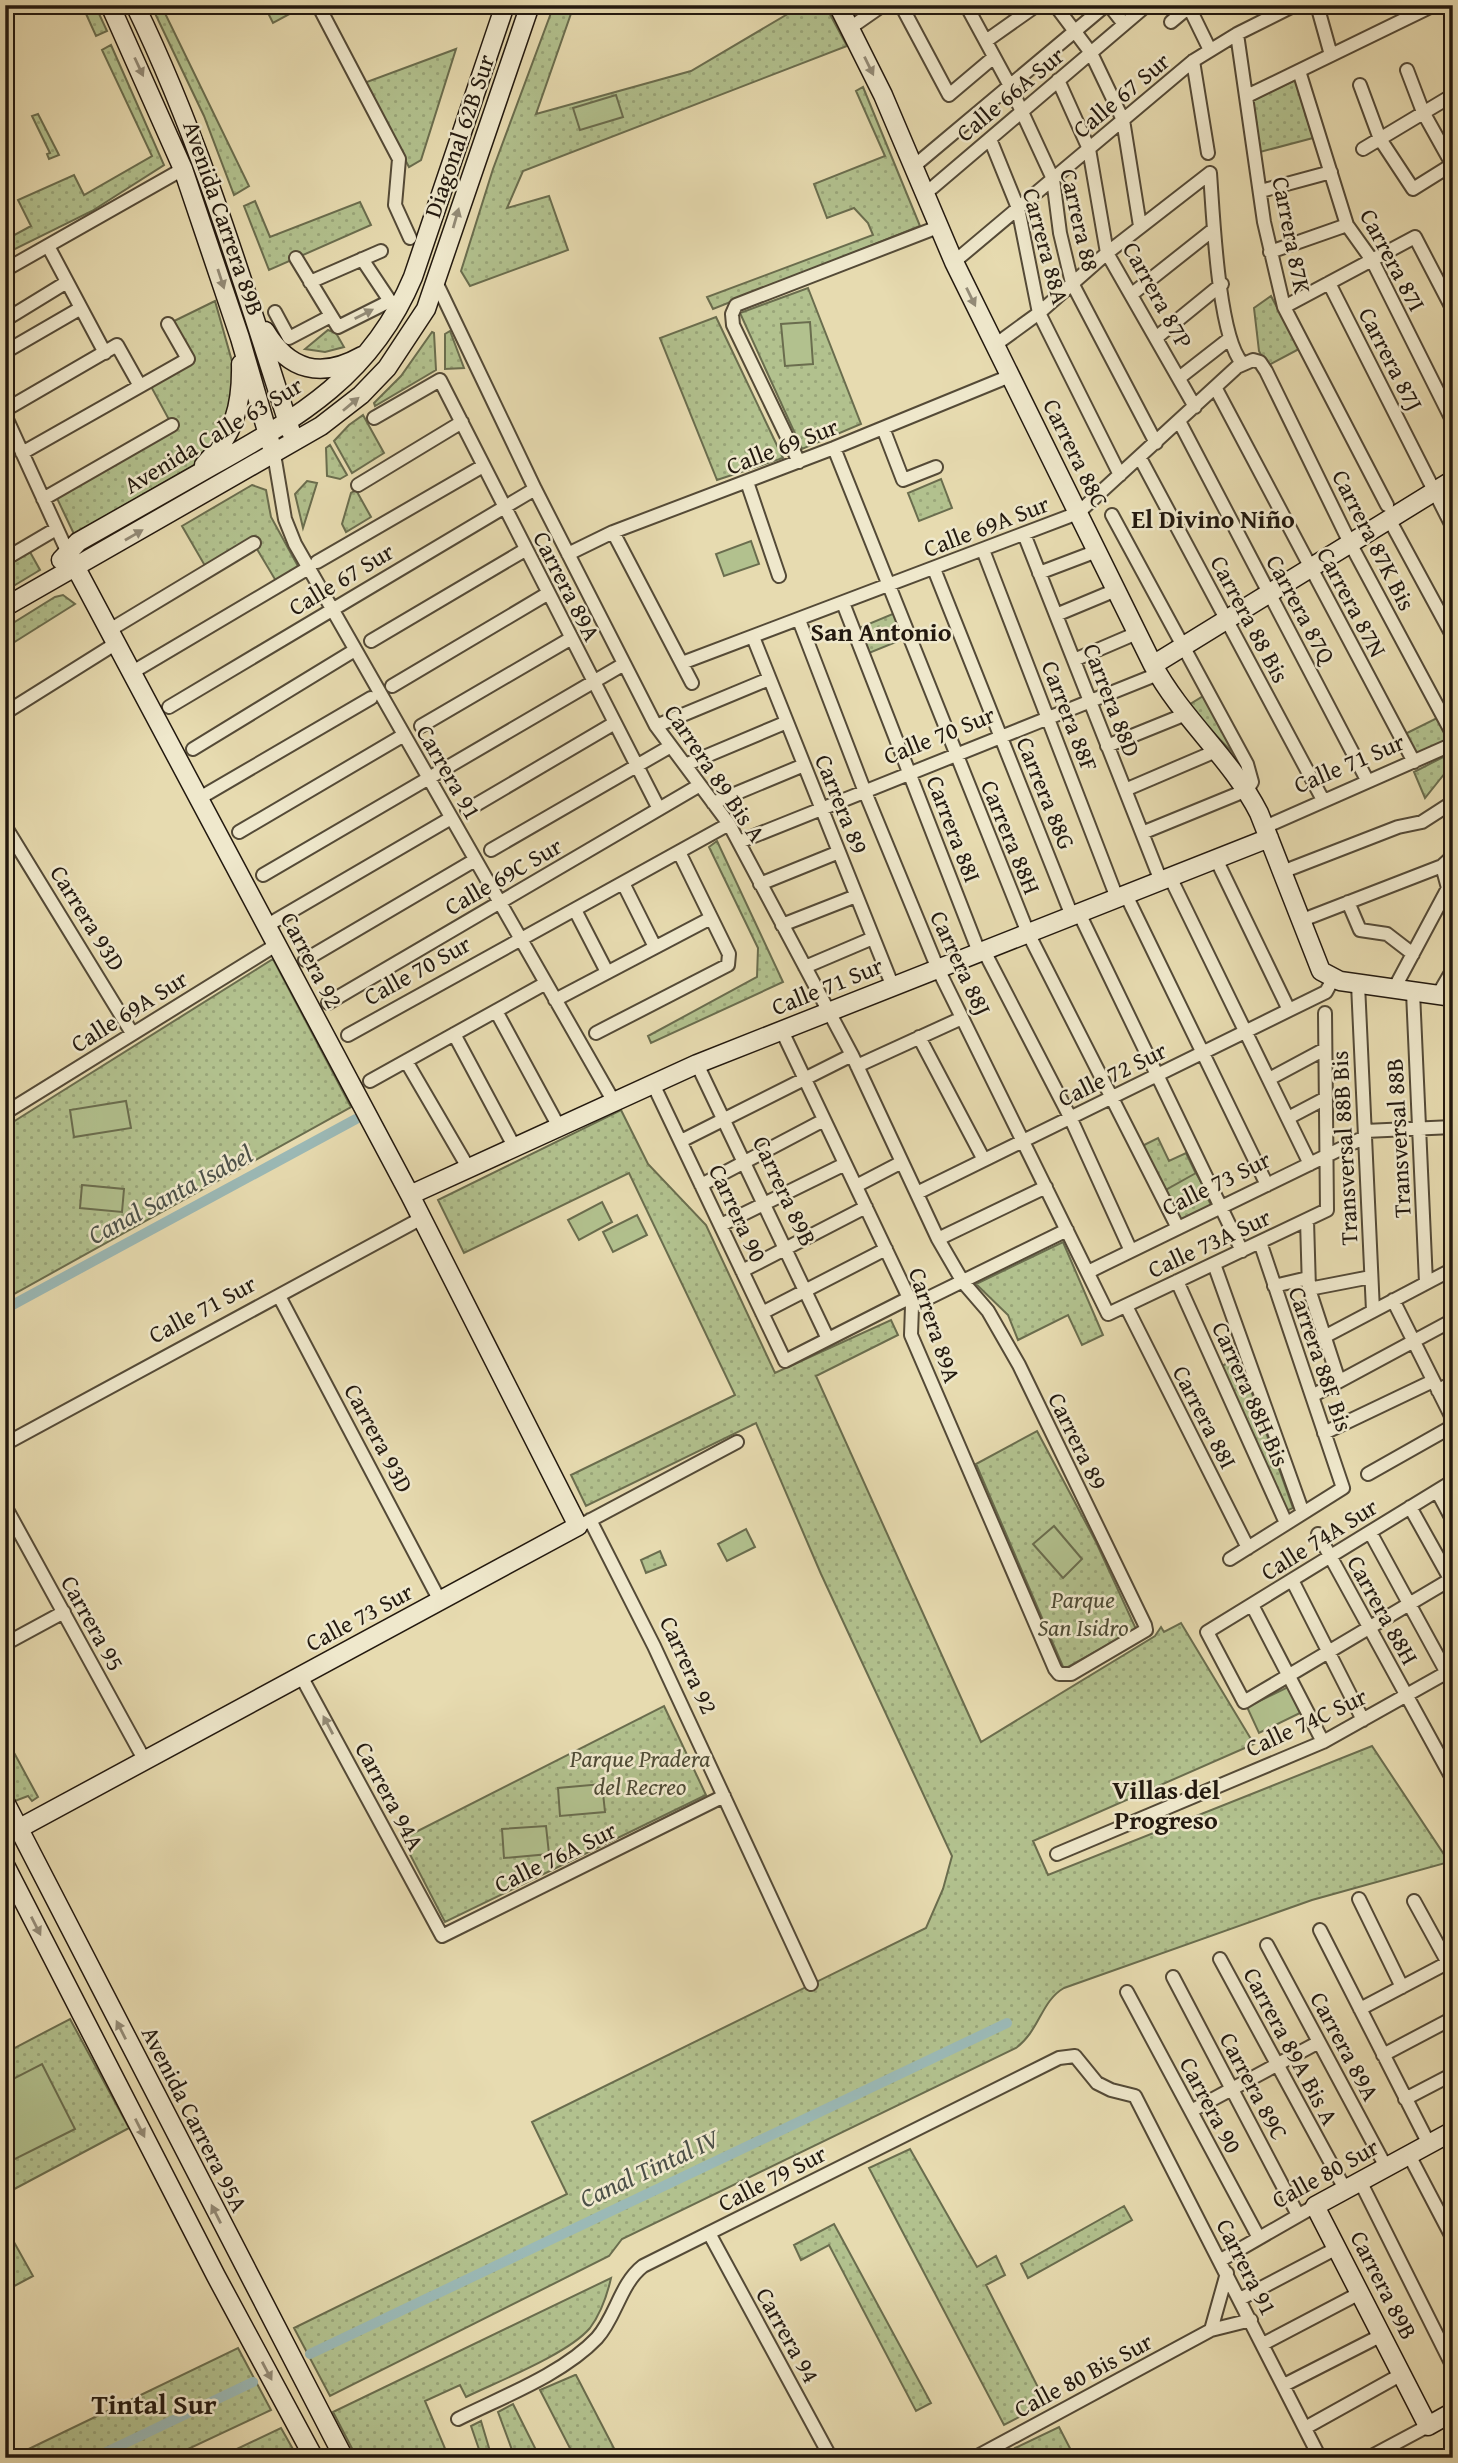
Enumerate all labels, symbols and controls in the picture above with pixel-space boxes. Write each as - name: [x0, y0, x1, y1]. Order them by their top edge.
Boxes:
- street label: Calle 66A Sur: [948, 38, 1072, 150]
- street label: Calle 67 Sur: [1065, 44, 1177, 146]
- street label: Diagonal 62B Sur: [415, 50, 503, 222]
- one-way arrow: [864, 56, 875, 76]
- one-way arrow: [133, 57, 145, 77]
- street label: Avenida Carrera 89B: [174, 116, 274, 320]
- street label: Carrera 88: [1051, 165, 1109, 275]
- street label: Carrera 87K: [1263, 173, 1321, 297]
- street label: Carrera 88A: [1014, 184, 1078, 308]
- street label: Carrera 87I: [1351, 202, 1435, 318]
- one-way arrow: [452, 208, 462, 229]
- street label: Carrera 87P: [1114, 235, 1202, 355]
- one-way arrow: [216, 269, 226, 290]
- one-way arrow: [965, 287, 976, 307]
- street label: Carrera 87J: [1350, 301, 1432, 417]
- one-way arrow: [354, 309, 374, 320]
- street label: Avenida Calle 63 Sur: [117, 368, 309, 502]
- street label: Carrera 88C: [1035, 393, 1117, 513]
- one-way arrow: [342, 397, 359, 412]
- street label: Calle 69 Sur: [721, 409, 843, 483]
- street label: Carrera 87K Bis: [1323, 464, 1425, 616]
- street label: Calle 69A Sur: [918, 486, 1054, 566]
- district label: El Divino Niño: [1131, 499, 1295, 538]
- street label: Carrera 89A: [524, 525, 610, 647]
- one-way arrow: [125, 529, 144, 541]
- street label: Calle 67 Sur: [282, 534, 400, 624]
- street label: Carrera 87N: [1308, 541, 1396, 664]
- street label: Carrera 87Q: [1258, 548, 1345, 671]
- street label: Carrera 88 Bis: [1202, 549, 1298, 689]
- district label: San Antonio: [811, 612, 952, 651]
- street label: Carrera 88D: [1074, 638, 1150, 762]
- street label: Carrera 88F: [1033, 656, 1107, 776]
- street label: Carrera 89 Bis A: [656, 697, 774, 849]
- street label: Calle 70 Sur: [878, 697, 1000, 773]
- street label: Carrera 91: [408, 718, 490, 826]
- street label: Calle 71 Sur: [1288, 724, 1410, 802]
- street label: Carrera 88G: [1008, 731, 1084, 855]
- street label: Carrera 89: [806, 749, 878, 859]
- street label: Carrera 88I: [918, 771, 990, 887]
- street label: Carrera 88H: [972, 775, 1050, 899]
- street label: Calle 69C Sur: [438, 828, 568, 924]
- street label: Carrera 93D: [42, 858, 134, 978]
- street label: Carrera 88J: [921, 905, 1001, 1021]
- street label: Carrera 92: [272, 906, 352, 1014]
- street label: Calle 70 Sur: [357, 926, 477, 1014]
- street label: Calle 71 Sur: [766, 948, 888, 1024]
- street label: Calle 69A Sur: [64, 961, 194, 1061]
- street label: Calle 72 Sur: [1052, 1032, 1173, 1115]
- street label: Transversal 88B Bis: [1321, 1050, 1367, 1246]
- street label: Transversal 88B: [1376, 1057, 1420, 1219]
- street label: Carrera 89B: [744, 1130, 826, 1252]
- water label: Canal Santa Isabel: [81, 1134, 259, 1254]
- street label: Calle 73 Sur: [1156, 1141, 1277, 1224]
- street label: Carrera 90: [700, 1158, 776, 1268]
- street label: Calle 73A Sur: [1142, 1199, 1276, 1287]
- street label: Carrera 89A: [900, 1263, 970, 1387]
- street label: Calle 71 Sur: [142, 1266, 262, 1352]
- street label: Carrera 88F Bis: [1280, 1282, 1362, 1436]
- street label: Carrera 88H Bis: [1203, 1316, 1299, 1472]
- street label: Carrera 88I: [1164, 1359, 1246, 1475]
- street label: Carrera 93D: [336, 1377, 422, 1499]
- street label: Carrera 89: [1039, 1386, 1117, 1496]
- street label: Calle 74A Sur: [1254, 1489, 1384, 1589]
- street label: Carrera 88H: [1339, 1549, 1428, 1671]
- street label: Carrera 95: [52, 1569, 134, 1677]
- street label: Calle 73 Sur: [299, 1574, 419, 1660]
- park label: Parque San Isidro: [1037, 1582, 1129, 1645]
- street label: Carrera 92: [651, 1610, 727, 1720]
- street label: Calle 74C Sur: [1239, 1679, 1373, 1765]
- one-way arrow: [322, 1715, 334, 1735]
- street label: Carrera 94A: [347, 1735, 434, 1857]
- park label: Parque Pradera del Recreo: [569, 1741, 710, 1804]
- district label: Villas del Progreso: [1112, 1770, 1220, 1839]
- street label: Calle 76A Sur: [488, 1812, 622, 1902]
- one-way arrow: [31, 1916, 42, 1936]
- street label: Carrera 89A Bis A: [1237, 1962, 1345, 2130]
- street label: Carrera 89A: [1304, 1987, 1386, 2105]
- one-way arrow: [116, 2020, 127, 2040]
- street label: Avenida Carrera 95A: [133, 2020, 257, 2219]
- street label: Carrera 89C: [1211, 2026, 1297, 2146]
- street label: Carrera 90: [1171, 2051, 1251, 2159]
- one-way arrow: [135, 2118, 146, 2138]
- water label: Canal Tintal IV: [573, 2118, 726, 2217]
- street label: Calle 80 Sur: [1265, 2129, 1385, 2217]
- street label: Calle 79 Sur: [712, 2136, 832, 2220]
- one-way arrow: [211, 2204, 222, 2224]
- street label: Carrera 91: [1208, 2213, 1286, 2321]
- street label: Carrera 89B: [1342, 2224, 1426, 2346]
- street label: Carrera 94: [747, 2281, 829, 2389]
- street label: Calle 80 Bis Sur: [1007, 2324, 1159, 2426]
- one-way arrow: [260, 2361, 272, 2381]
- district label: Tintal Sur: [91, 2383, 217, 2424]

